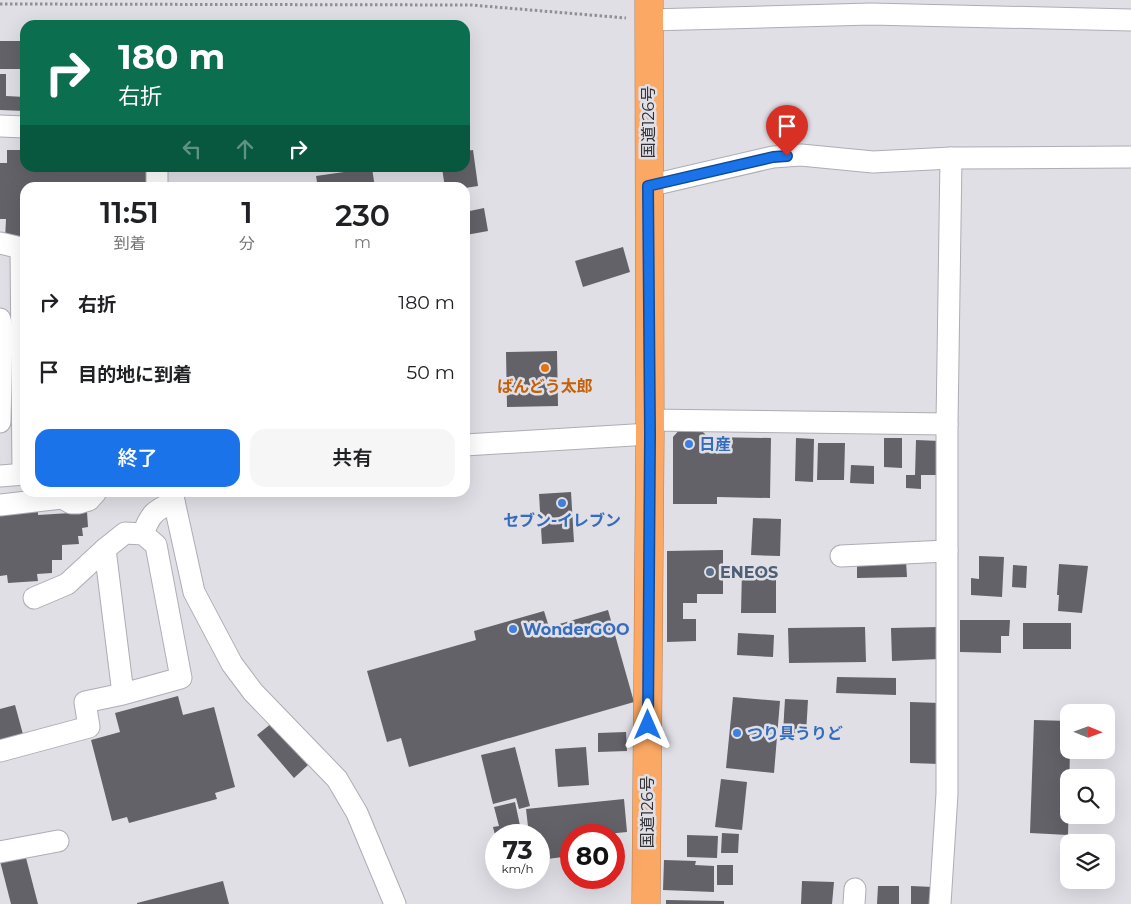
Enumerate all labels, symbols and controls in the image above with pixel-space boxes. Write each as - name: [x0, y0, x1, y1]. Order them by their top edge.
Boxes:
- text: 180 m: [118, 35, 225, 78]
- icon: right: [35, 40, 100, 105]
- text: 右折: [118, 83, 162, 110]
- street label: 国道126号: [639, 86, 658, 158]
- pin: [766, 105, 808, 156]
- icon: arrive: [773, 112, 801, 140]
- icon: left: [178, 135, 206, 163]
- icon: ahead: [231, 135, 259, 163]
- icon: right: [284, 135, 312, 163]
- text: 11:51: [100, 194, 159, 231]
- text: 1: [241, 194, 253, 231]
- text: 230: [335, 197, 390, 234]
- text: m: [354, 233, 371, 252]
- text: 到着: [113, 234, 146, 253]
- text: 分: [239, 234, 255, 253]
- icon: right: [35, 288, 63, 316]
- text: 180 m: [398, 291, 455, 314]
- text: 右折: [78, 293, 116, 316]
- icon: arrive: [35, 358, 63, 386]
- text: 50 m: [407, 361, 455, 384]
- marker: ばんどう太郎: [539, 362, 551, 374]
- text: 目的地に到着: [78, 363, 192, 386]
- place label: ばんどう太郎: [497, 377, 593, 396]
- button: 終了: [35, 429, 240, 487]
- button: 共有: [250, 429, 455, 487]
- place label: 日産: [699, 435, 731, 454]
- marker: 日産: [683, 438, 695, 450]
- marker: セブン-イレブン: [556, 497, 568, 509]
- place label: セブン-イレブン: [503, 511, 621, 530]
- place label: ENEOS: [720, 563, 778, 582]
- marker: ENEOS: [704, 566, 716, 578]
- place label: WonderGOO: [523, 620, 629, 639]
- marker: WonderGOO: [507, 623, 519, 635]
- position arrow: [621, 698, 673, 750]
- north arrow: [1060, 704, 1115, 759]
- map controls: [1060, 704, 1115, 889]
- place label: つり具うりど: [747, 724, 843, 743]
- marker: つり具うりど: [731, 727, 743, 739]
- button: search: [1060, 769, 1115, 824]
- street label: 国道126号: [638, 776, 657, 848]
- speed limit sign: 80: [560, 824, 625, 889]
- button: layers: [1060, 834, 1115, 889]
- text: 73: [502, 835, 533, 865]
- text: km/h: [501, 861, 534, 876]

